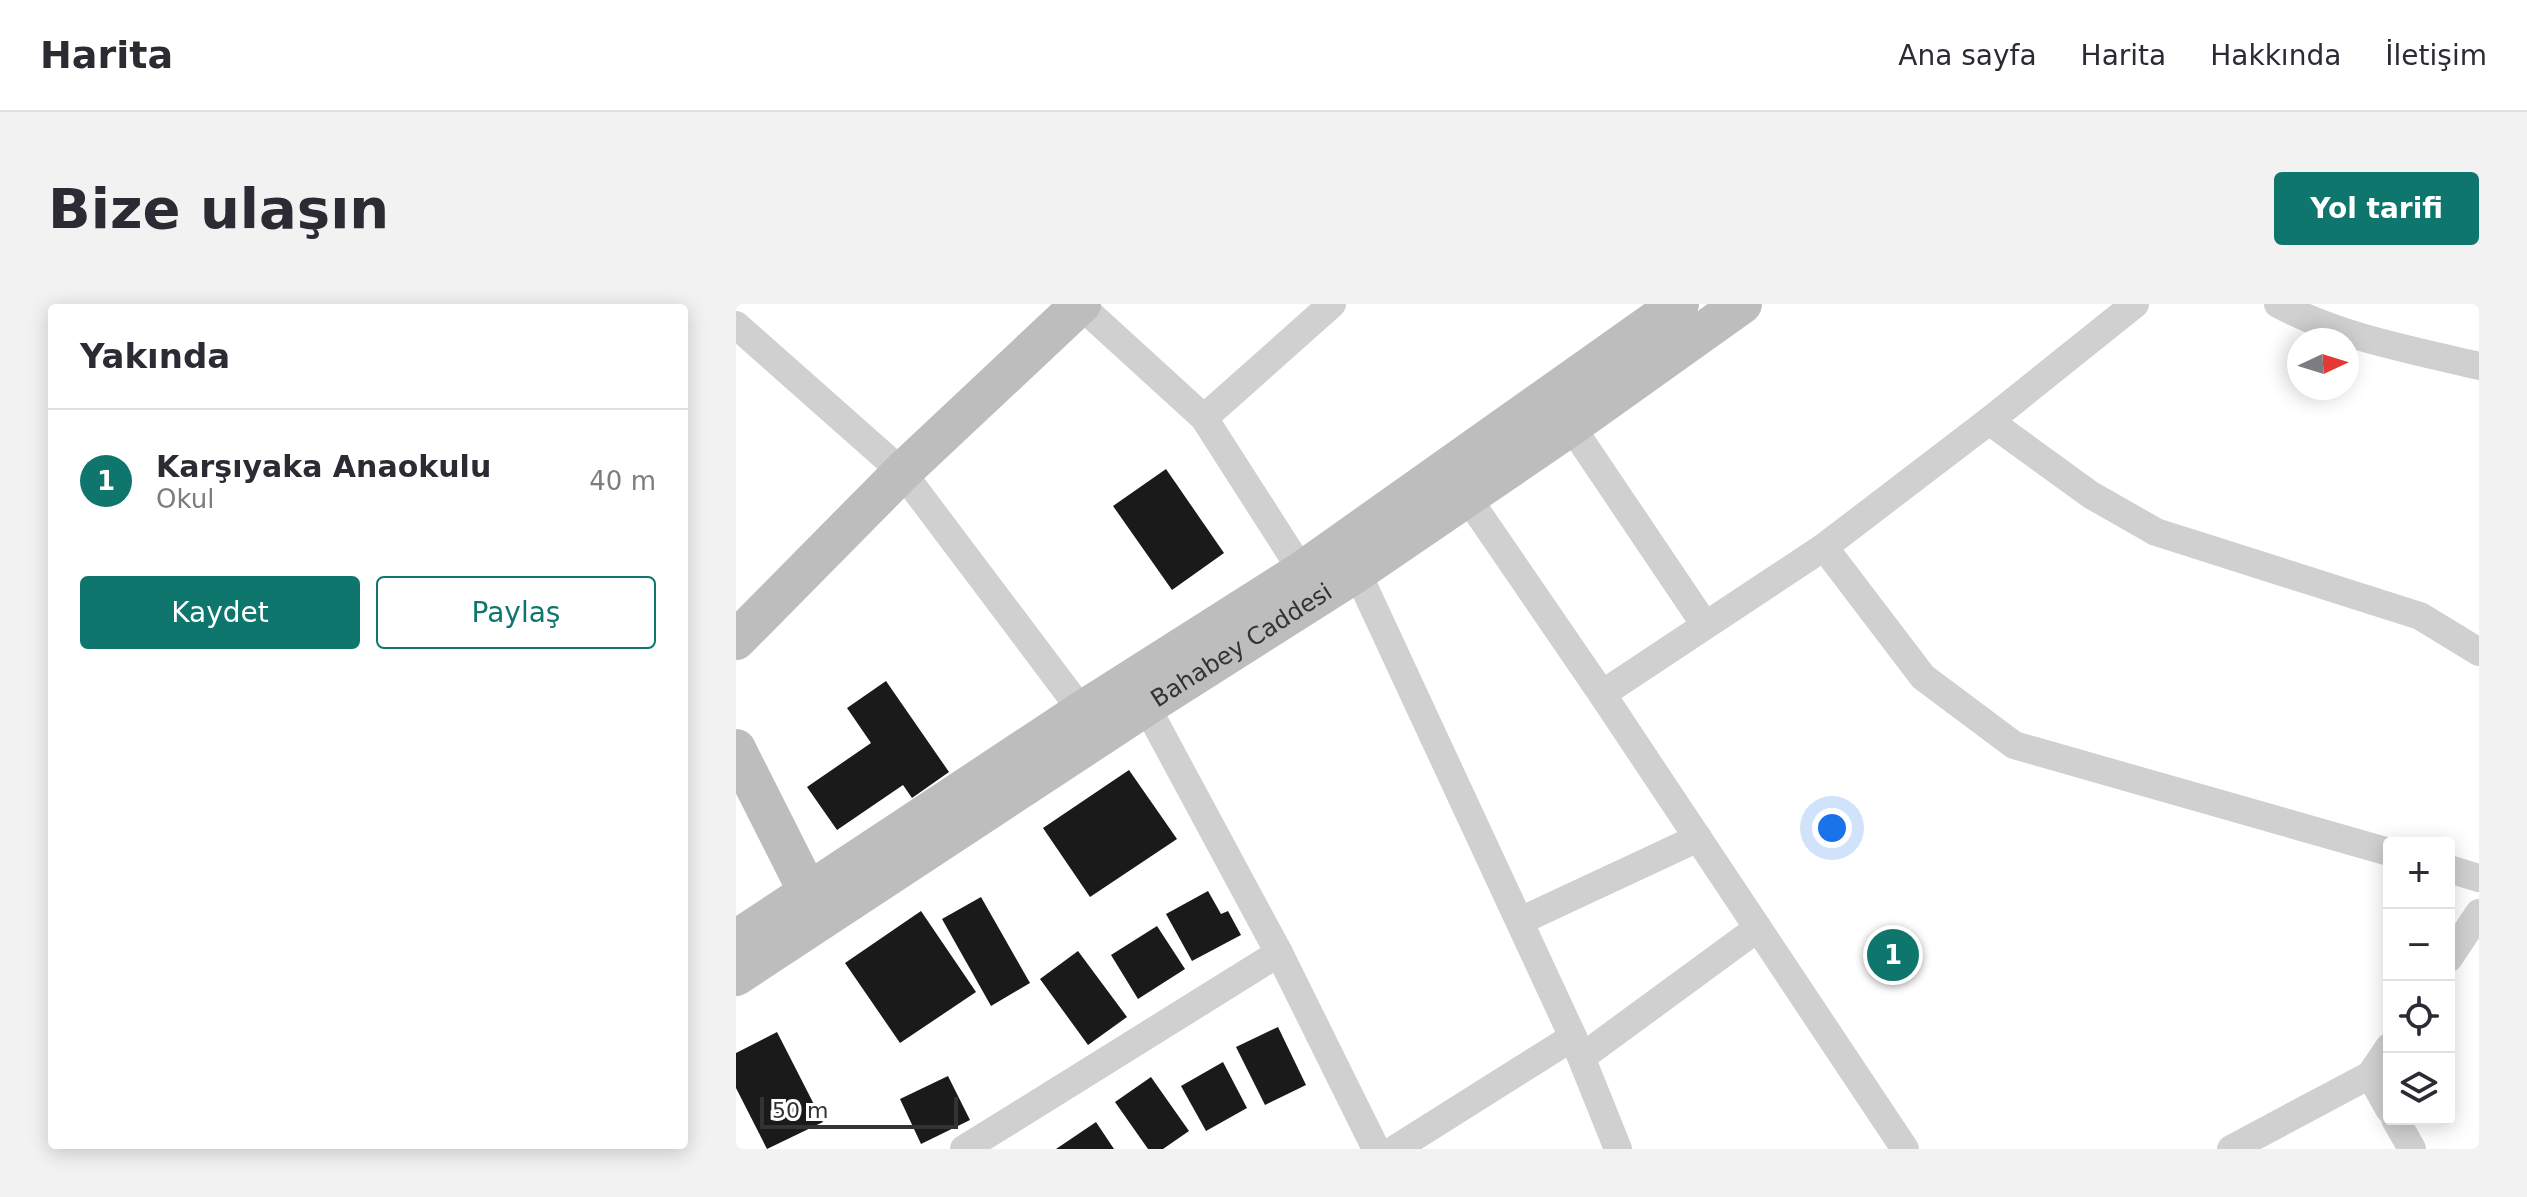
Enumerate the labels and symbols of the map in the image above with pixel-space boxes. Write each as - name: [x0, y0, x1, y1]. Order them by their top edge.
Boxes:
- north arrow: [2287, 328, 2359, 400]
- street label: Bahabey Caddesi: [1146, 578, 1337, 713]
- your location: [1812, 808, 1852, 848]
- pin: 1: [1867, 925, 1919, 985]
- scale bar: [760, 1093, 958, 1129]

